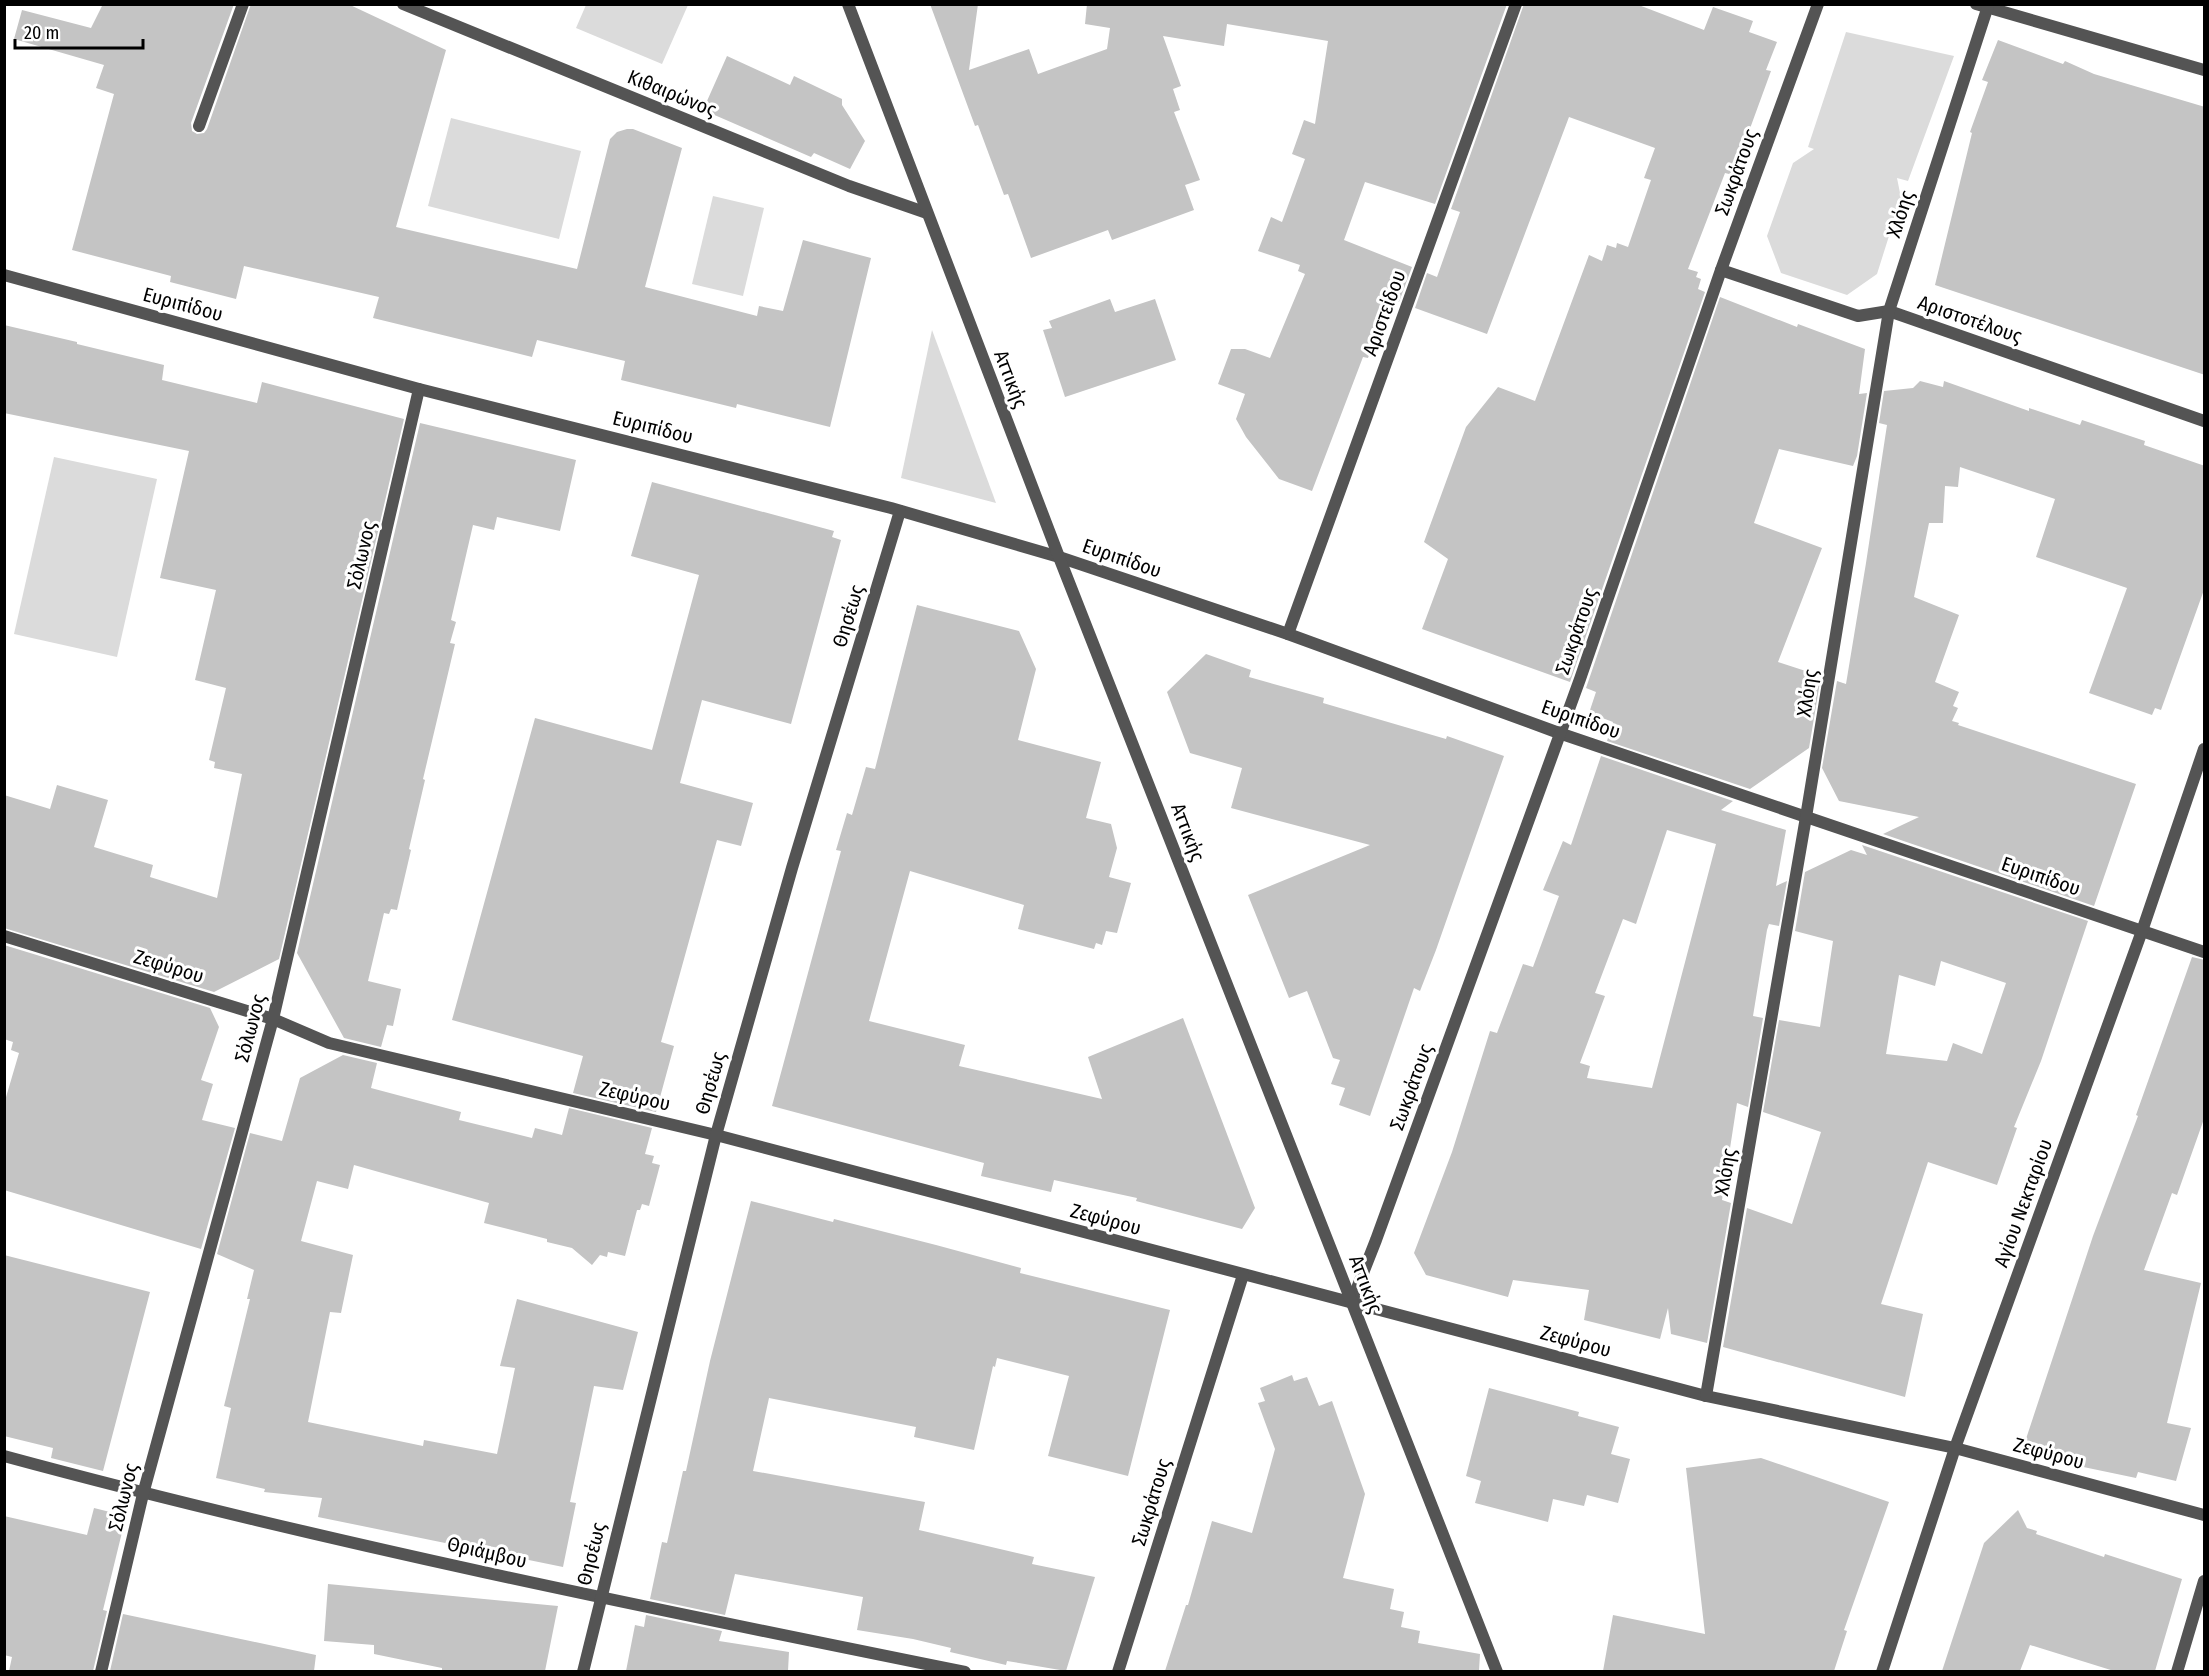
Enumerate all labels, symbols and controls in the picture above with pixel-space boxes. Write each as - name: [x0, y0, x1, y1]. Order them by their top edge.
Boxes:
- scale bar: [15, 12, 142, 50]
- text: 20 m: [24, 22, 59, 44]
- street label: Κιθαιρώνος: [624, 64, 720, 122]
- street label: Σωκράτους: [1709, 125, 1763, 218]
- street label: Χλόης: [1881, 187, 1919, 241]
- street label: Αριστείδου: [1357, 267, 1411, 359]
- street label: Ευριπίδου: [140, 282, 226, 326]
- street label: Αριστοτέλους: [1915, 290, 2026, 348]
- street label: Αττικής: [989, 347, 1033, 412]
- street label: Ευριπίδου: [610, 405, 696, 449]
- street label: Σόλωνος: [342, 518, 381, 591]
- street label: Ευριπίδου: [1079, 533, 1165, 583]
- street label: Θησέως: [827, 581, 869, 650]
- street label: Σωκράτους: [1550, 584, 1602, 677]
- street label: Χλόης: [1791, 667, 1823, 719]
- street label: Ευριπίδου: [1538, 694, 1624, 744]
- street label: Αττικής: [1166, 800, 1210, 865]
- street label: Ευριπίδου: [1998, 851, 2084, 901]
- street label: Ζεφύρου: [131, 944, 207, 988]
- street label: Σόλωνος: [229, 991, 271, 1064]
- street label: Σωκράτους: [1384, 1040, 1438, 1133]
- street label: Θησέως: [690, 1048, 731, 1117]
- street label: Ζεφύρου: [597, 1076, 673, 1116]
- street label: Αγίου Νεκταρίου: [1989, 1136, 2057, 1270]
- street label: Χλόης: [1709, 1146, 1741, 1198]
- street label: Ζεφύρου: [1068, 1198, 1144, 1240]
- street label: Αττικής: [1344, 1252, 1388, 1317]
- street label: Ζεφύρου: [1538, 1320, 1614, 1362]
- street label: Ζεφύρου: [2011, 1432, 2087, 1474]
- street label: Σωκράτους: [1126, 1455, 1176, 1548]
- street label: Σόλωνος: [103, 1460, 143, 1533]
- street label: Θησέως: [572, 1519, 611, 1588]
- street label: Θριάμβου: [445, 1531, 529, 1573]

